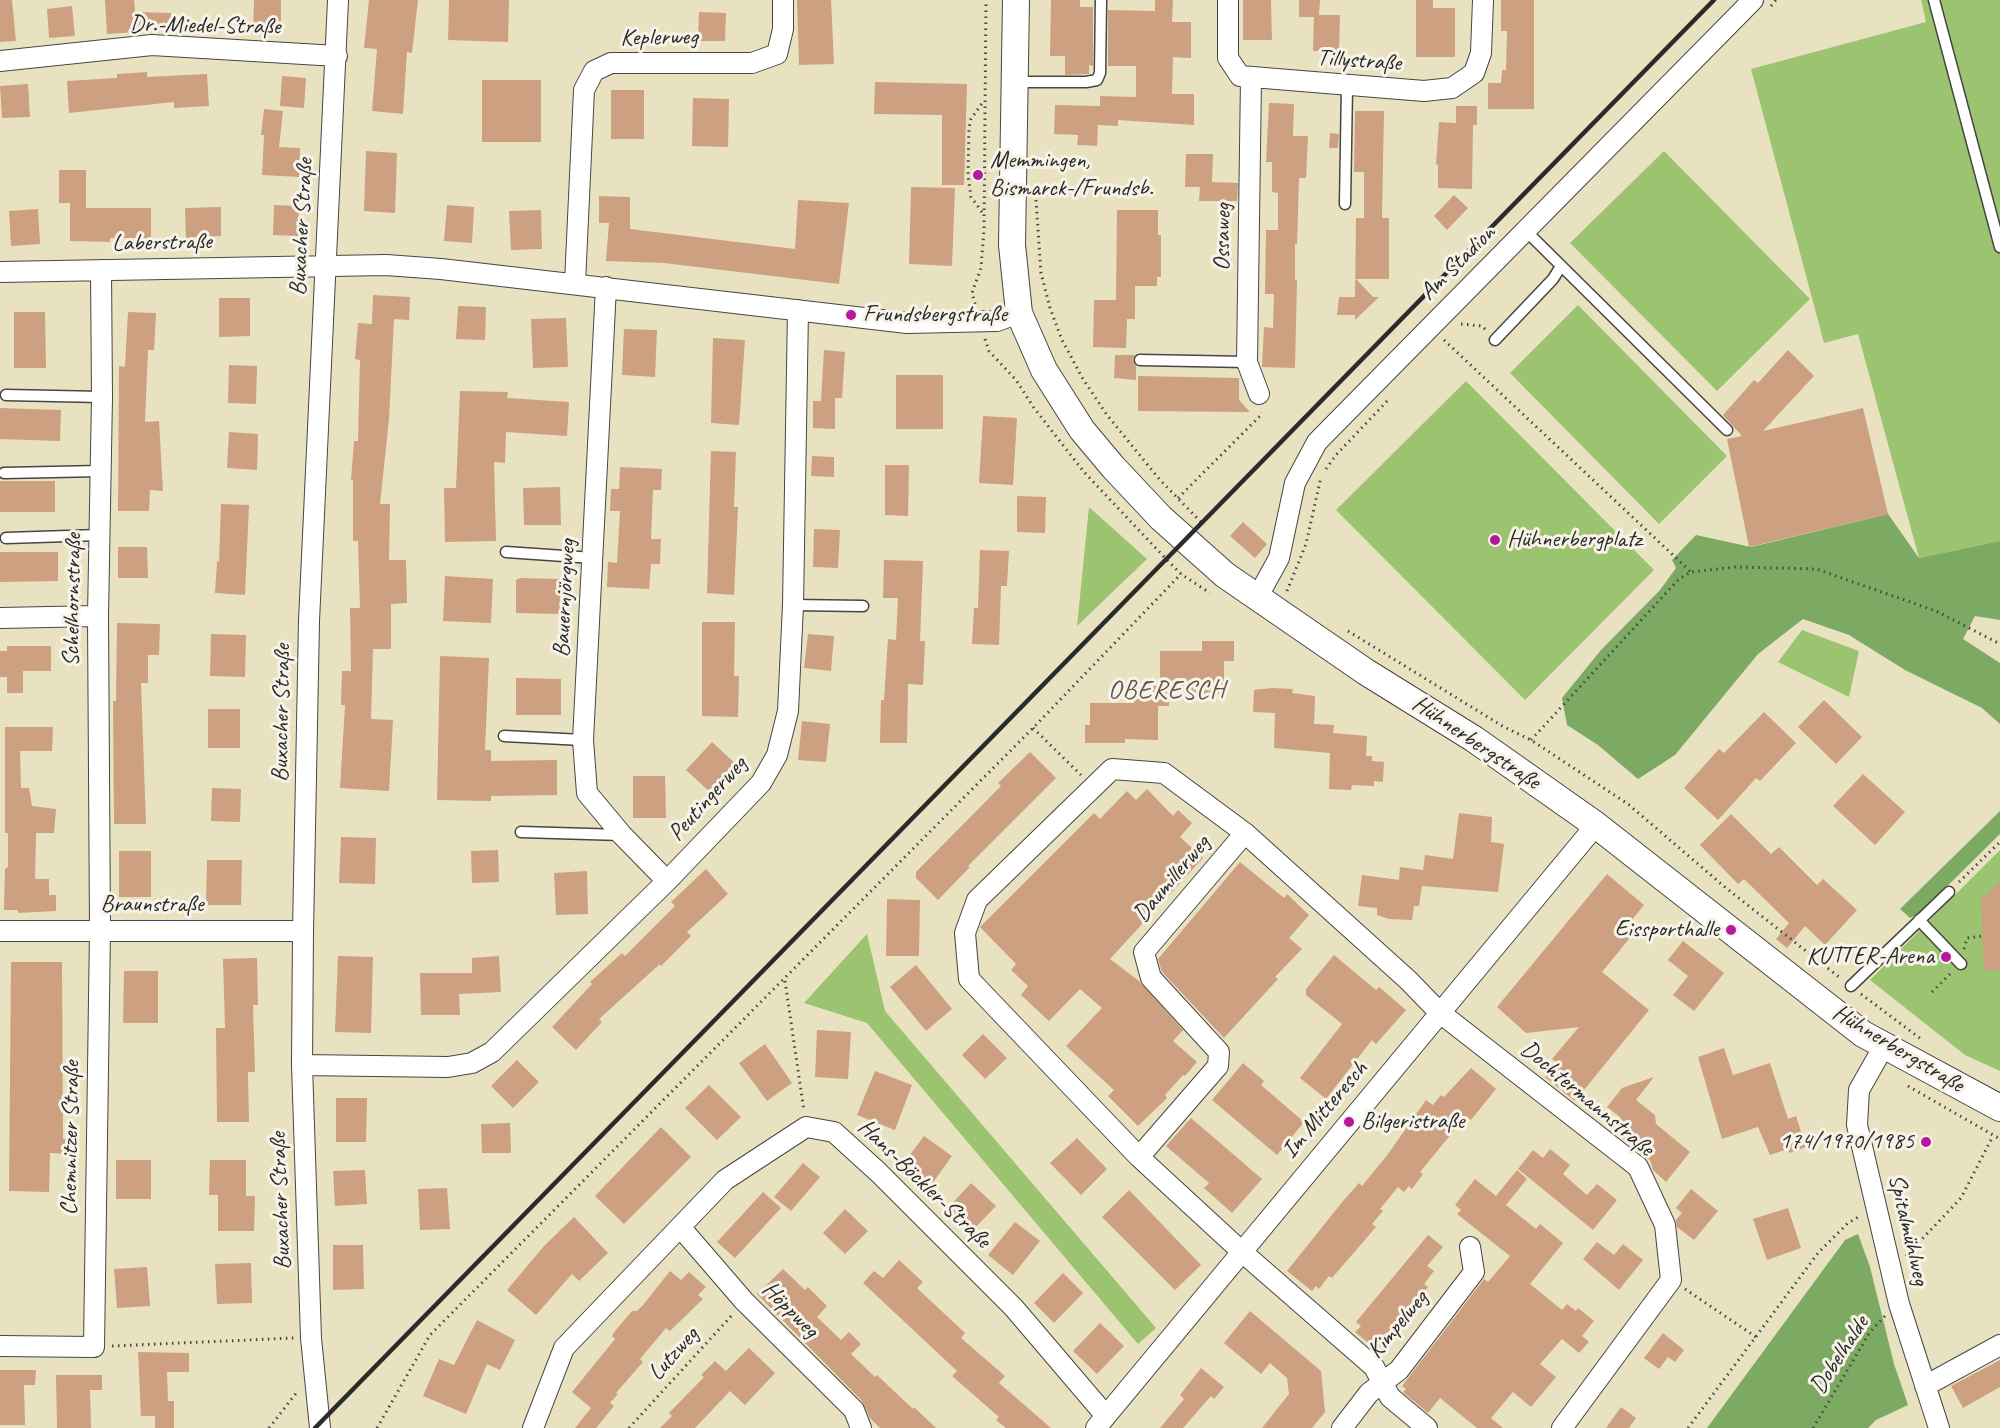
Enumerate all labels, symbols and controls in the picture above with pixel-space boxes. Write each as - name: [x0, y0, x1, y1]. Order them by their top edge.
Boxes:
- street label: Dr.-Miedel-Straße: [129, 10, 281, 42]
- street label: Keplerweg: [620, 23, 698, 53]
- street label: Tillystraße: [1316, 44, 1402, 78]
- place label: Memmingen, Bismarck-/Frundsb.: [990, 147, 1153, 203]
- street label: Buxacher Straße: [284, 158, 320, 296]
- marker: Memmingen, Bismarck-/Frundsb.: [971, 168, 985, 182]
- street label: Ossaweg: [1208, 203, 1238, 271]
- street label: Am Stadion: [1414, 219, 1502, 307]
- street label: Laberstraße: [112, 228, 212, 258]
- place label: Frundsbergstraße: [863, 301, 1007, 329]
- marker: Frundsbergstraße: [844, 308, 858, 322]
- place label: Hühnerbergplatz: [1507, 526, 1642, 554]
- street label: Schelhornstraße: [57, 533, 89, 667]
- marker: Hühnerbergplatz: [1488, 533, 1502, 547]
- street label: Bauernjörgweg: [548, 538, 582, 658]
- street label: Buxacher Straße: [266, 644, 298, 782]
- district label: OBERESCH: [1108, 675, 1226, 707]
- street label: Hühnerbergstraße: [1407, 690, 1545, 796]
- street label: Peutingerweg: [662, 751, 754, 847]
- street label: Daumillerweg: [1127, 830, 1217, 928]
- street label: Braunstraße: [100, 891, 204, 919]
- place label: Eissporthalle: [1615, 916, 1719, 944]
- marker: Eissporthalle: [1724, 923, 1738, 937]
- place label: KUTTER-Arena: [1806, 943, 1934, 971]
- marker: KUTTER-Arena: [1939, 950, 1953, 964]
- street label: Hühnerbergstraße: [1827, 999, 1969, 1099]
- street label: Dochtermannstraße: [1515, 1035, 1659, 1163]
- street label: Im Mitteresch: [1276, 1055, 1374, 1165]
- street label: Chemnitzer Straße: [55, 1060, 87, 1216]
- place label: Bilgeristraße: [1361, 1108, 1464, 1136]
- street label: Hans-Böckler-Straße: [851, 1113, 997, 1255]
- marker: Bilgeristraße: [1342, 1115, 1356, 1129]
- place label: 174/1970/1985: [1779, 1128, 1914, 1156]
- street label: Buxacher Straße: [264, 1132, 298, 1270]
- marker: 174/1970/1985: [1919, 1135, 1933, 1149]
- street label: Spitalmühlweg: [1881, 1172, 1935, 1288]
- street label: Höppweg: [755, 1275, 825, 1345]
- street label: Kimpelweg: [1361, 1285, 1435, 1365]
- street label: Dobelhalde: [1804, 1311, 1876, 1399]
- street label: Lutzweg: [642, 1321, 706, 1387]

